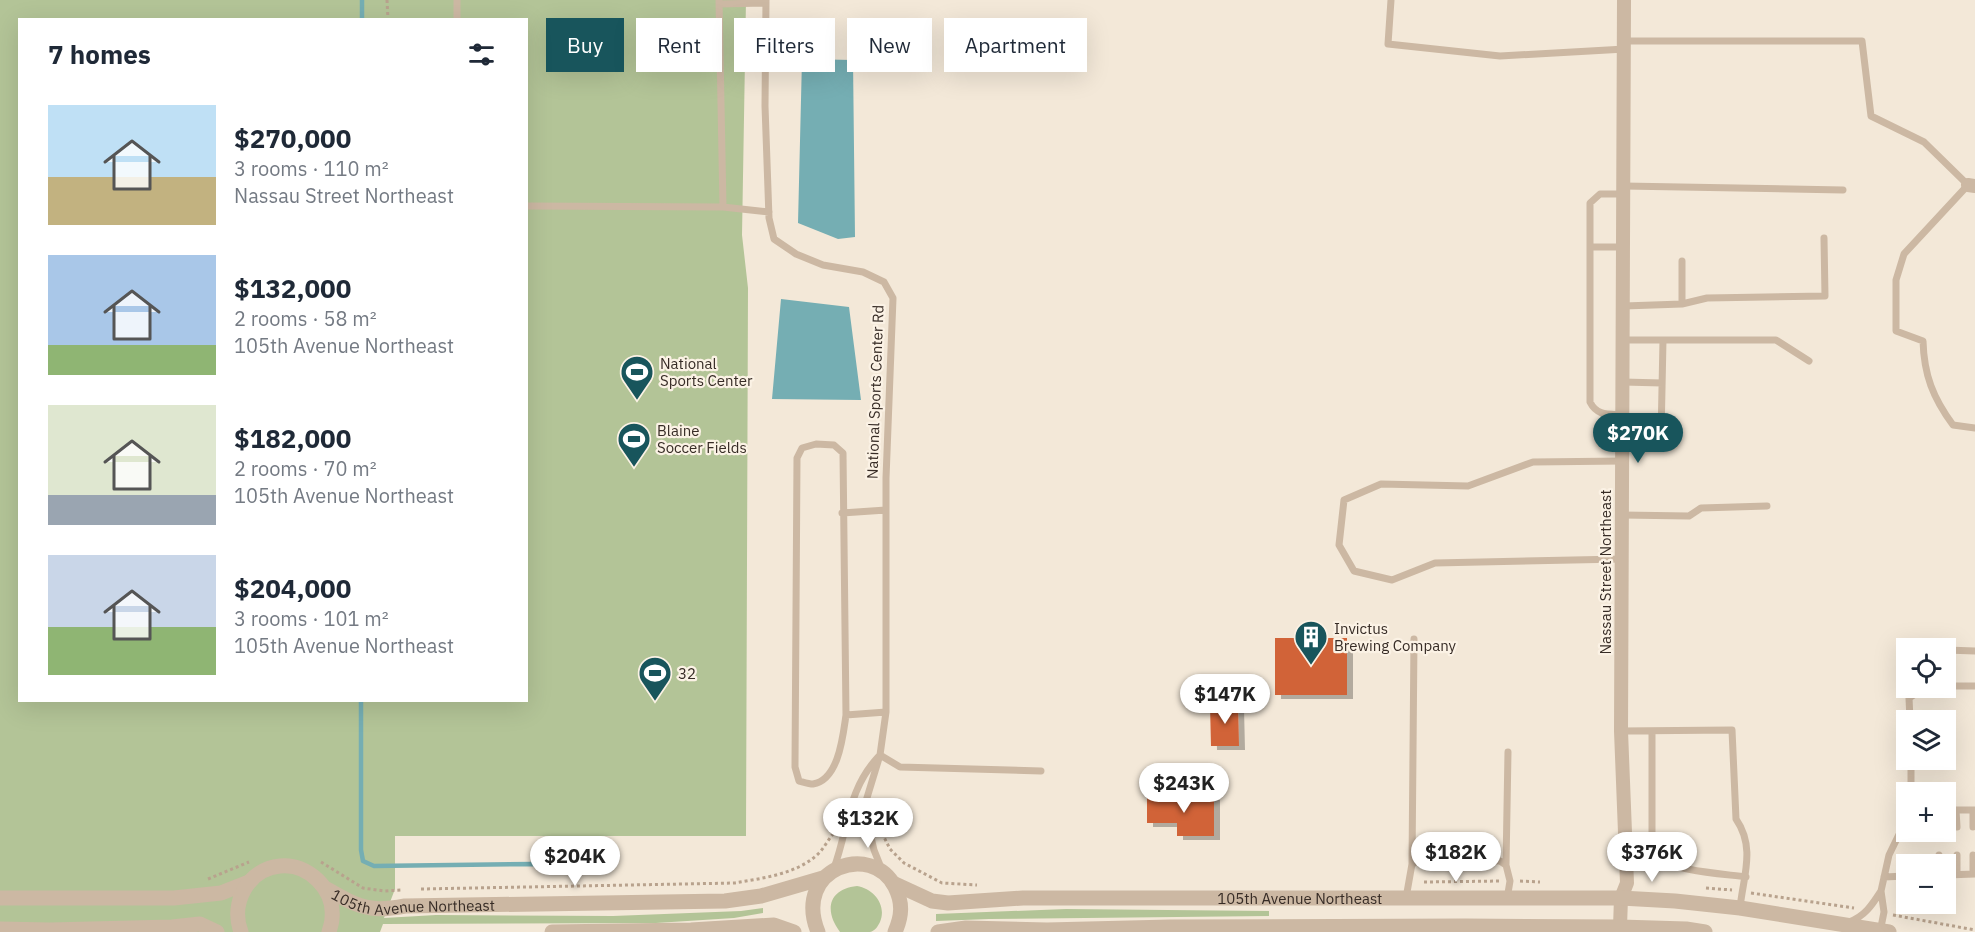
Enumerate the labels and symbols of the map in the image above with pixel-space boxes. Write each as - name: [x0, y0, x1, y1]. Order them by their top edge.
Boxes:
- street label: National Sports Center Rd: [862, 305, 888, 479]
- sports icon: National Sports Center: [619, 354, 655, 401]
- place label: National Sports Center: [660, 354, 753, 390]
- pin: $270K: [1596, 413, 1680, 464]
- sports icon: Blaine Soccer Fields: [616, 421, 652, 468]
- place label: Blaine Soccer Fields: [657, 421, 747, 457]
- street label: Nassau Street Northeast: [1596, 490, 1615, 654]
- building icon: Invictus Brewing Company: [1293, 619, 1329, 666]
- place label: Invictus Brewing Company: [1334, 619, 1457, 655]
- sports icon: 32: [637, 655, 673, 702]
- place label: 32: [678, 664, 696, 683]
- pin: $147K: [1183, 674, 1267, 725]
- pin: $243K: [1142, 763, 1226, 814]
- pin: $132K: [826, 798, 910, 849]
- pin: $182K: [1414, 832, 1498, 883]
- pin: $376K: [1610, 832, 1694, 883]
- pin: $204K: [533, 836, 617, 887]
- street label: 105th Avenue Northeast: [328, 884, 495, 918]
- street label: 105th Avenue Northeast: [1217, 889, 1382, 908]

